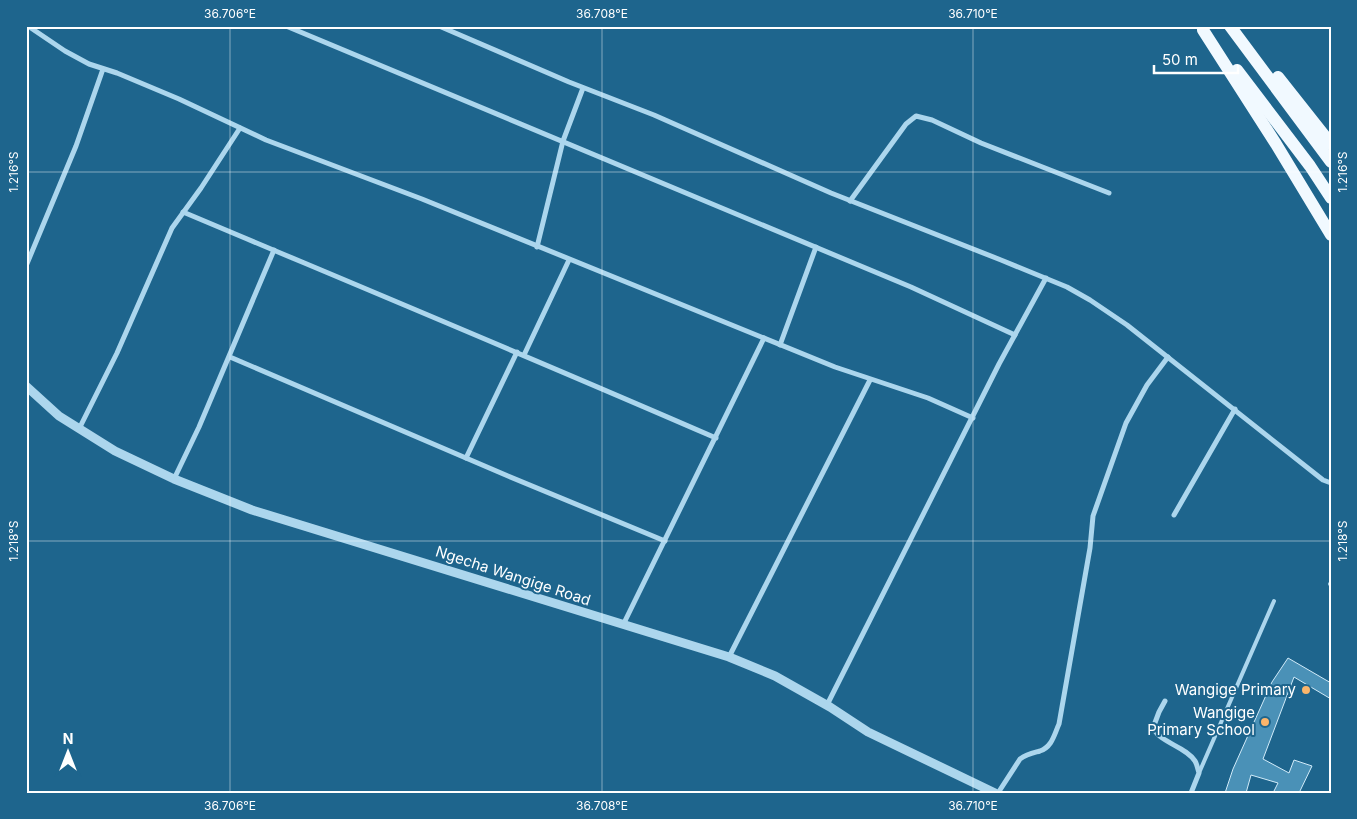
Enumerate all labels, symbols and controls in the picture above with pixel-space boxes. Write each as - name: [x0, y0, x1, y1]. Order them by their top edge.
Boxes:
- text: 36.706°E: [204, 6, 256, 21]
- text: 36.708°E: [576, 6, 628, 21]
- text: 36.710°E: [948, 6, 998, 21]
- scale bar: [1154, 42, 1238, 74]
- text: 50 m: [1162, 50, 1198, 69]
- text: 1.216°S: [6, 151, 21, 193]
- text: 1.216°S: [1335, 151, 1350, 193]
- text: 1.218°S: [6, 520, 21, 561]
- text: 1.218°S: [1335, 520, 1350, 561]
- street label: Ngecha Wangige Road: [433, 541, 593, 610]
- place label: Wangige Primary: [1175, 680, 1297, 699]
- marker: Wangige Primary: [1300, 684, 1312, 696]
- place label: Wangige Primary School: [1147, 703, 1255, 739]
- marker: Wangige Primary School: [1259, 716, 1271, 728]
- north arrow: [42, 726, 92, 776]
- text: N: [63, 730, 73, 747]
- text: 36.706°E: [204, 798, 256, 813]
- text: 36.708°E: [576, 798, 628, 813]
- text: 36.710°E: [948, 798, 998, 813]

